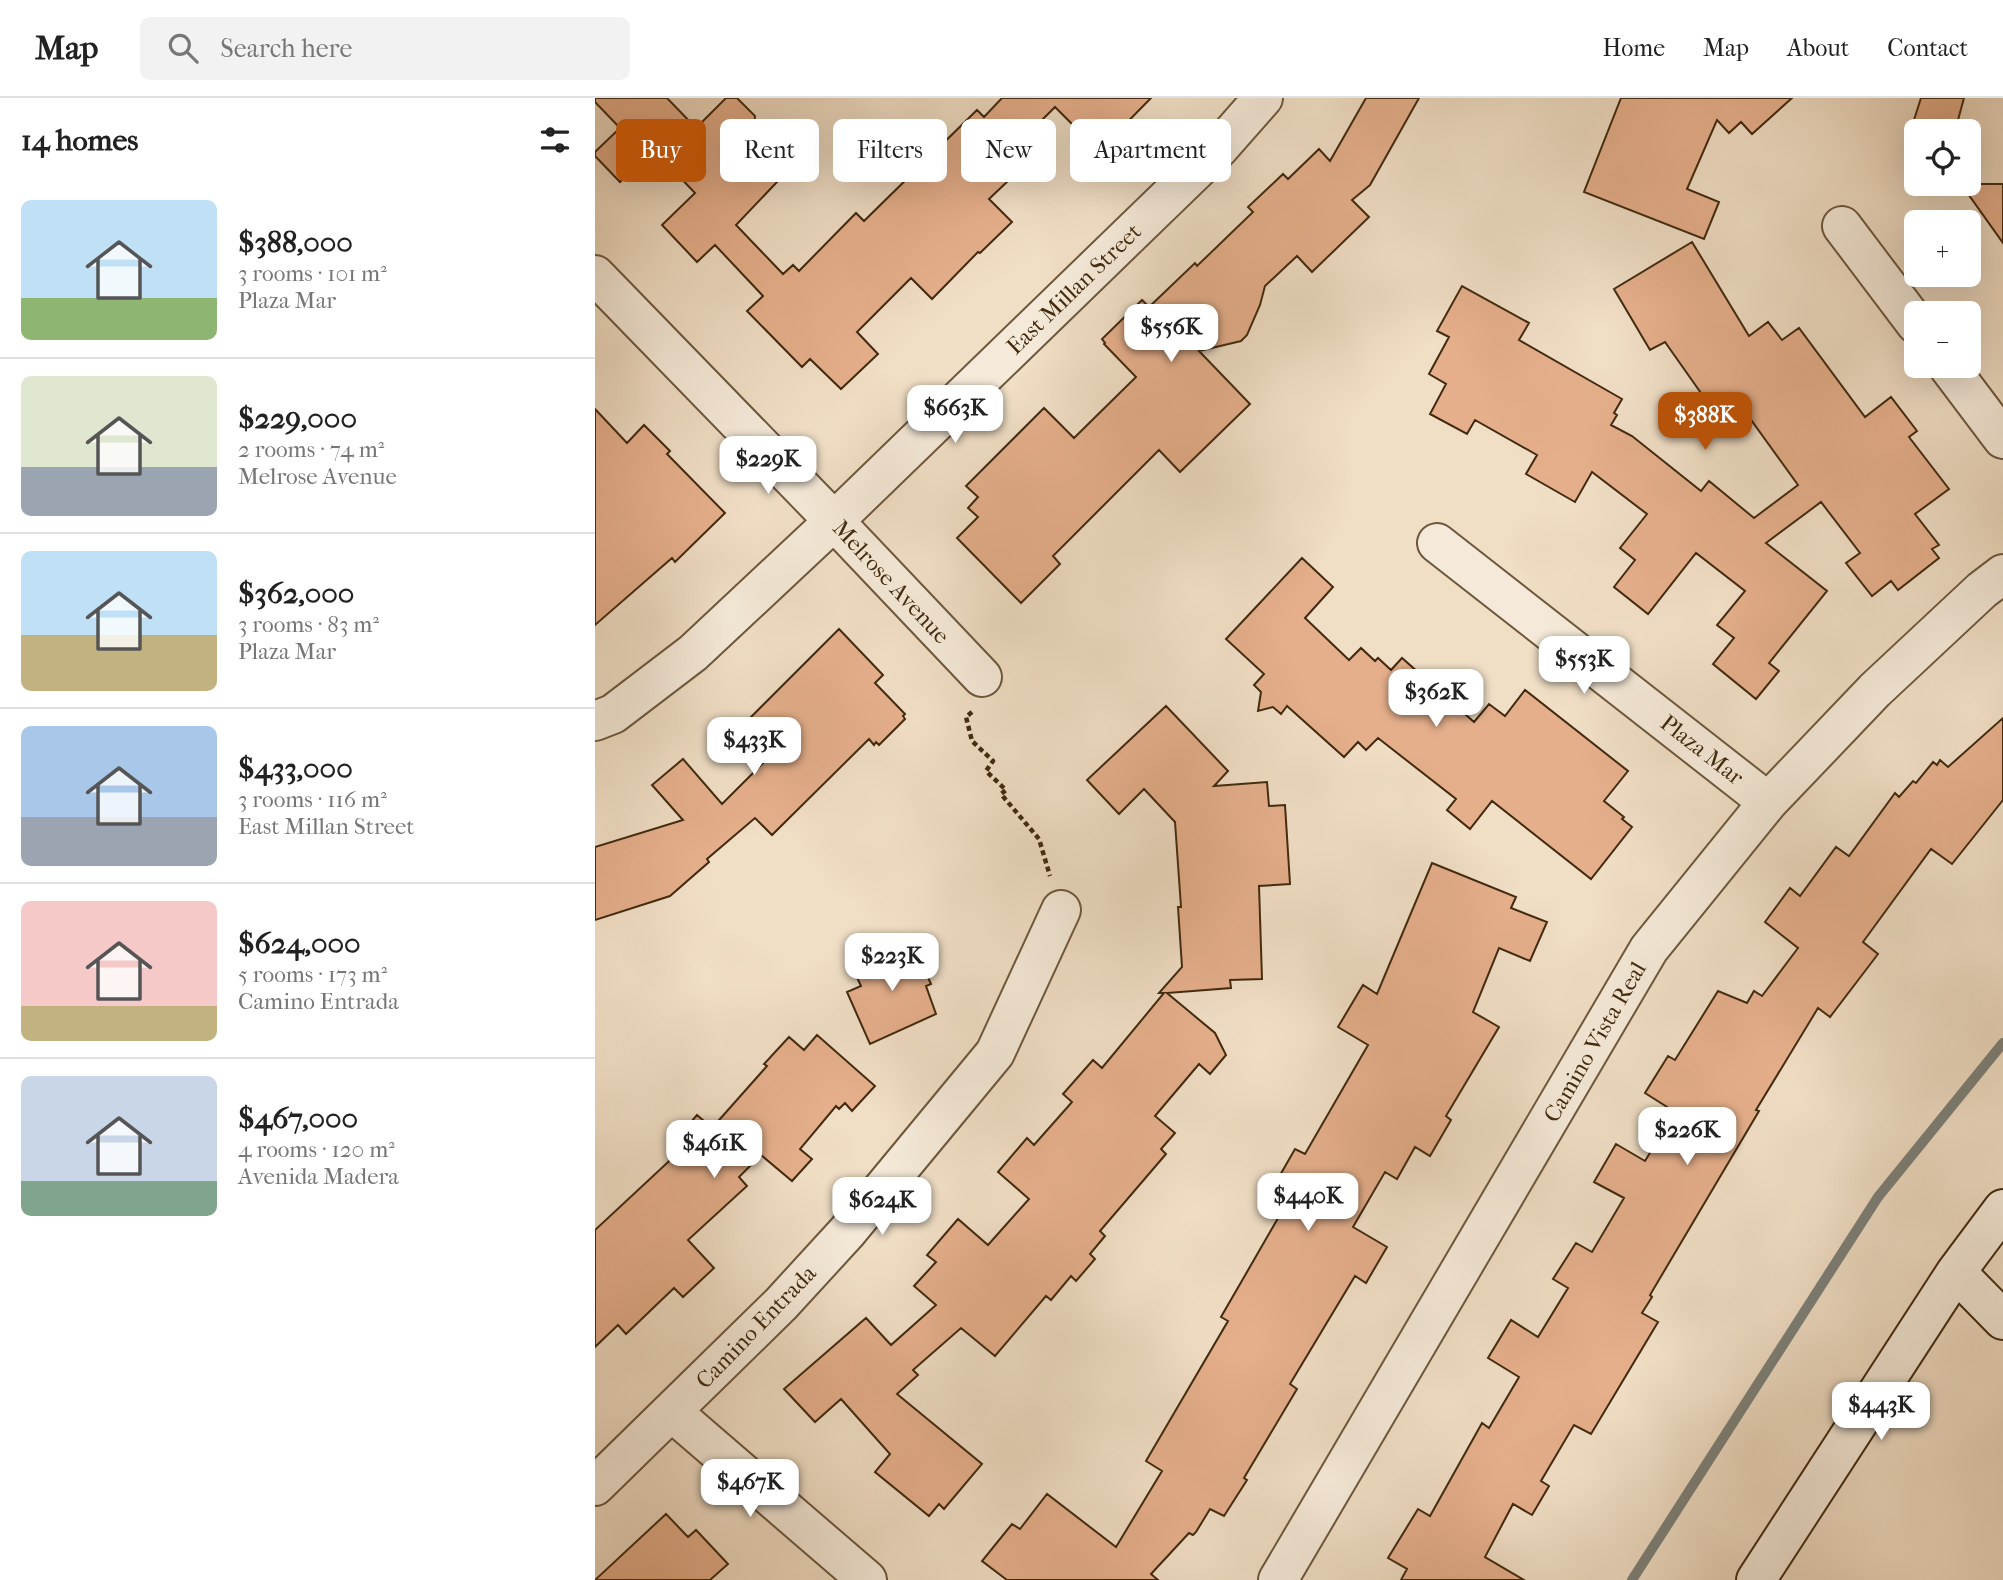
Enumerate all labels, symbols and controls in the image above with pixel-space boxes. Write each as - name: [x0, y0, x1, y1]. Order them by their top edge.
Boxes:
- search box: [140, 17, 630, 80]
- text: Map: [35, 29, 98, 68]
- icon: search: [164, 29, 202, 67]
- text: Search here: [220, 33, 352, 64]
- text: Home: [1603, 34, 1665, 62]
- text: Map: [1703, 34, 1749, 62]
- text: About: [1787, 34, 1849, 62]
- text: Contact: [1887, 34, 1968, 62]
- chip: Buy: [616, 119, 706, 182]
- chip: Rent: [720, 119, 819, 182]
- chip: Filters: [833, 119, 947, 182]
- chip: New: [961, 119, 1056, 182]
- chip: Apartment: [1070, 119, 1231, 182]
- map controls: [1904, 119, 1981, 378]
- button: locate: [1904, 119, 1981, 196]
- icon: filters: [536, 121, 574, 159]
- text: 14 homes: [21, 123, 138, 158]
- button: +: [1904, 210, 1981, 287]
- street label: East Millan Street: [1001, 218, 1147, 360]
- text: $388,000: [238, 225, 353, 260]
- icon: home: [77, 228, 161, 312]
- text: 3 rooms · 101 m²: [238, 260, 387, 287]
- text: Plaza Mar: [238, 287, 336, 314]
- button: −: [1904, 301, 1981, 378]
- pin: $556K: [1122, 304, 1220, 364]
- text: $556K: [1140, 313, 1202, 340]
- pin: $663K: [906, 386, 1004, 445]
- pin: $388K: [1656, 392, 1754, 452]
- text: $663K: [923, 394, 987, 421]
- text: $229,000: [238, 401, 357, 436]
- text: $388K: [1674, 401, 1736, 428]
- icon: home: [77, 404, 161, 488]
- text: 2 rooms · 74 m²: [238, 436, 384, 463]
- pin: $229K: [719, 436, 817, 496]
- text: $229K: [735, 445, 801, 472]
- text: Melrose Avenue: [238, 463, 397, 490]
- street label: Melrose Avenue: [827, 515, 955, 649]
- text: $362,000: [238, 576, 354, 611]
- icon: home: [77, 579, 161, 663]
- text: 3 rooms · 83 m²: [238, 611, 379, 638]
- pin: $553K: [1535, 636, 1633, 696]
- text: Plaza Mar: [238, 638, 336, 665]
- text: $553K: [1555, 645, 1613, 672]
- pin: $362K: [1387, 670, 1485, 729]
- text: $362K: [1404, 678, 1468, 705]
- street label: Plaza Mar: [1655, 709, 1749, 791]
- pin: $433K: [705, 718, 803, 777]
- text: $433K: [723, 726, 785, 753]
- text: $433,000: [238, 751, 353, 786]
- icon: home: [77, 754, 161, 838]
- text: 3 rooms · 116 m²: [238, 786, 387, 813]
- text: East Millan Street: [238, 813, 415, 840]
- text: $624,000: [238, 926, 361, 961]
- icon: home: [77, 929, 161, 1013]
- pin: $223K: [843, 934, 941, 993]
- text: $223K: [861, 942, 923, 969]
- street label: Camino Vista Real: [1538, 956, 1652, 1127]
- text: 5 rooms · 173 m²: [238, 961, 387, 988]
- text: Camino Entrada: [238, 988, 399, 1015]
- text: $467,000: [238, 1101, 358, 1136]
- icon: home: [77, 1104, 161, 1188]
- pin: $226K: [1638, 1108, 1736, 1167]
- text: $226K: [1654, 1116, 1720, 1143]
- pin: $461K: [665, 1121, 763, 1180]
- text: $461K: [682, 1129, 746, 1156]
- text: 4 rooms · 120 m²: [238, 1136, 395, 1163]
- text: Avenida Madera: [238, 1163, 399, 1190]
- pin: $440K: [1259, 1174, 1357, 1233]
- pin: $624K: [833, 1178, 931, 1237]
- text: $440K: [1273, 1182, 1343, 1209]
- text: $624K: [848, 1186, 916, 1213]
- street label: Camino Entrada: [690, 1260, 822, 1394]
- pin: $443K: [1832, 1382, 1930, 1442]
- text: $443K: [1848, 1391, 1914, 1418]
- pin: $467K: [701, 1460, 799, 1519]
- text: $467K: [717, 1468, 783, 1495]

